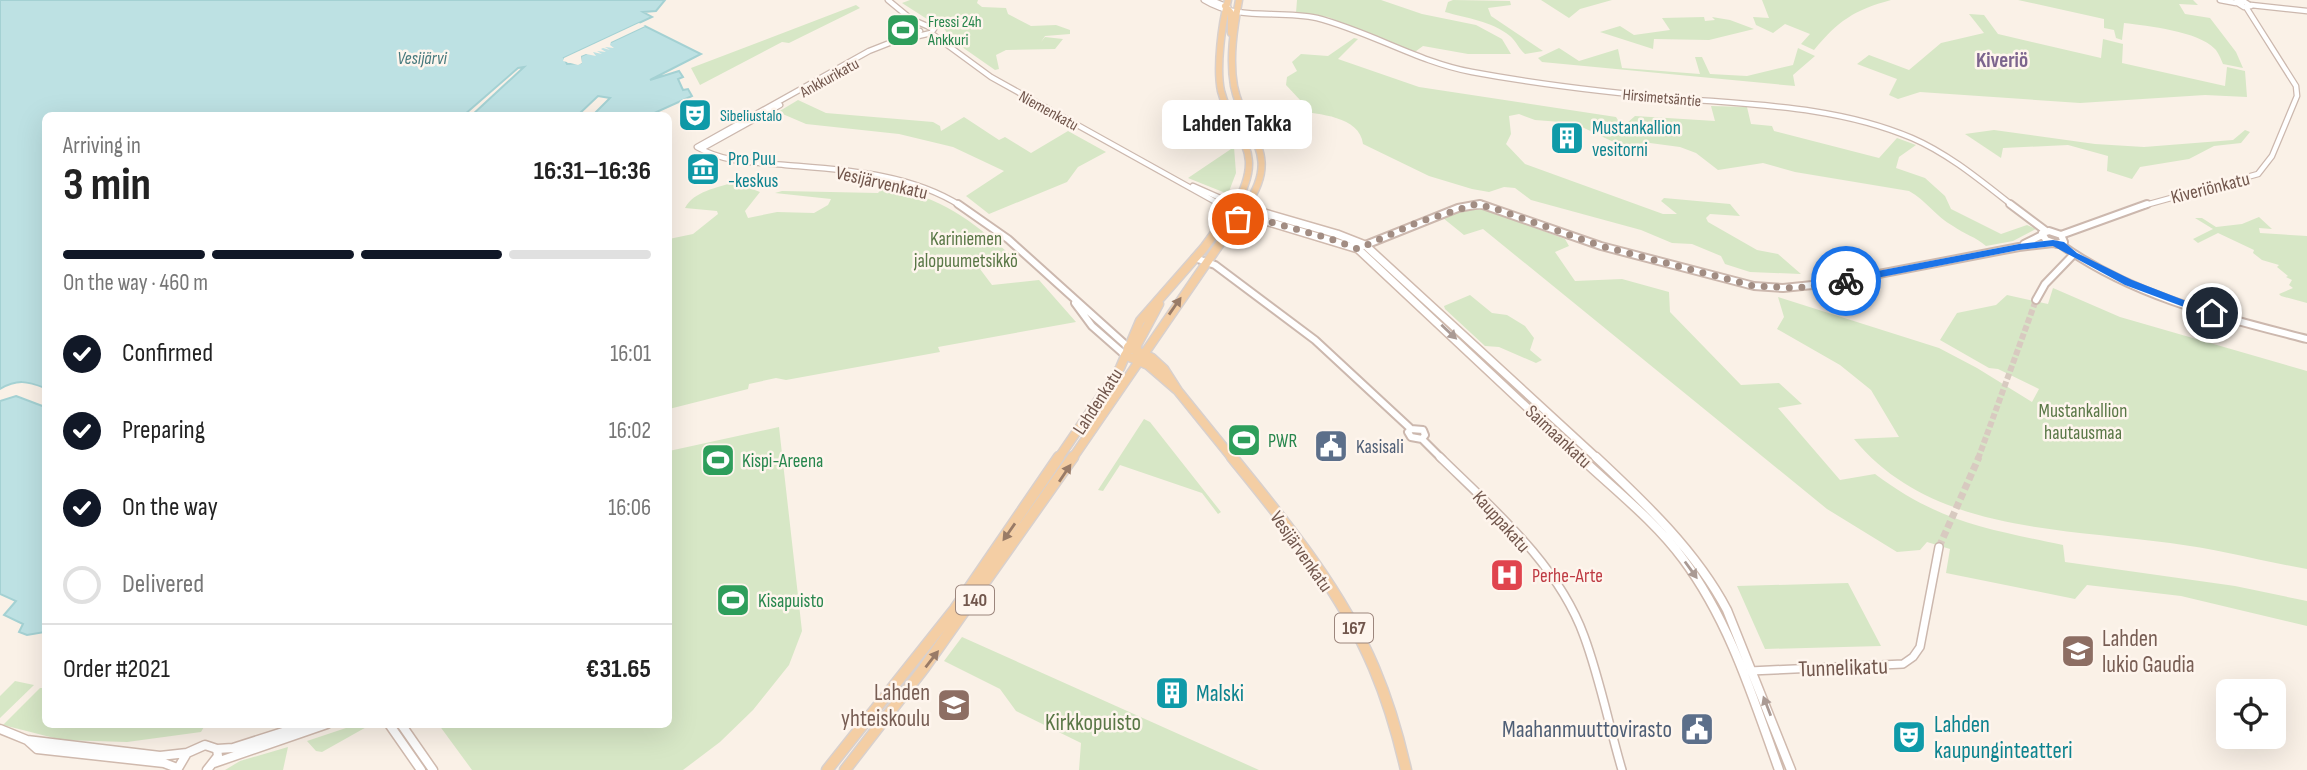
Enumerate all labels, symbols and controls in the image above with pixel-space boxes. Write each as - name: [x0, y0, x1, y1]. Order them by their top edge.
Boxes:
- sports icon: Fressi 24h Ankkuri: [884, 11, 922, 49]
- place label: Fressi 24h Ankkuri: [927, 13, 982, 50]
- water label: Vesijärvi: [397, 48, 448, 69]
- district label: Kiveriö: [1976, 48, 2028, 73]
- street label: Ankkurikatu: [796, 54, 862, 103]
- street label: Hirsimetsäntie: [1622, 86, 1702, 111]
- street label: Niemenkatu: [1015, 87, 1081, 135]
- theatre icon: Sibeliustalo: [676, 96, 714, 134]
- callout: Lahden Takka: [1163, 100, 1313, 149]
- place label: Sibeliustalo: [720, 107, 782, 126]
- text: Lahden Takka: [1182, 110, 1292, 138]
- place label: Mustankallion vesitorni: [1592, 117, 1681, 162]
- building icon: Mustankallion vesitorni: [1548, 119, 1586, 157]
- text: Arriving in: [63, 132, 141, 160]
- place label: Pro Puu -keskus: [728, 148, 779, 193]
- museum icon: Pro Puu -keskus: [684, 150, 722, 188]
- text: 16:31–16:36: [534, 156, 651, 187]
- text: 3 min: [63, 158, 151, 213]
- street label: Vesijärvenkatu: [833, 162, 930, 205]
- street label: Kiveriönkatu: [2169, 168, 2252, 209]
- pin: [1208, 189, 1268, 249]
- icon: bag: [1219, 200, 1257, 238]
- park label: Kariniemen jalopuumetsikkö: [913, 228, 1018, 273]
- courier: [1811, 246, 1881, 316]
- icon: bike: [1827, 262, 1865, 300]
- text: On the way · 460 m: [63, 269, 208, 297]
- pin: [2182, 283, 2242, 343]
- icon: home: [2193, 294, 2231, 332]
- one-way arrow: [1168, 297, 1182, 315]
- one-way arrow: [1440, 324, 1457, 341]
- icon: check: [63, 335, 101, 373]
- text: Confirmed: [122, 338, 213, 369]
- text: 16:01: [610, 340, 651, 368]
- street label: Lahdenkatu: [1068, 364, 1128, 439]
- park label: Mustankallion hautausmaa: [2039, 400, 2127, 445]
- street label: Saimaankatu: [1520, 401, 1596, 474]
- icon: check: [63, 412, 101, 450]
- text: Preparing: [122, 415, 205, 446]
- text: 16:02: [609, 417, 651, 445]
- sports icon: PWR: [1225, 421, 1263, 459]
- public building icon: Kasisali: [1312, 427, 1350, 465]
- place label: PWR: [1268, 430, 1297, 453]
- place label: Kasisali: [1356, 436, 1404, 459]
- sports icon: Kispi-Areena: [699, 441, 737, 479]
- place label: Kispi-Areena: [742, 450, 823, 473]
- one-way arrow: [1058, 464, 1071, 483]
- street label: Kauppakatu: [1467, 486, 1535, 558]
- icon: check: [63, 489, 101, 527]
- text: On the way: [122, 492, 218, 523]
- text: 16:06: [608, 494, 651, 522]
- street label: Vesijärvenkatu: [1265, 507, 1337, 597]
- one-way arrow: [1002, 523, 1016, 541]
- hospital icon: Perhe-Arte: [1488, 556, 1526, 594]
- one-way arrow: [1684, 561, 1698, 579]
- place label: Perhe-Arte: [1532, 565, 1603, 588]
- text: Delivered: [122, 569, 204, 600]
- sports icon: Kisapuisto: [714, 581, 752, 619]
- road number: 140: [956, 586, 994, 614]
- place label: Kisapuisto: [758, 590, 824, 613]
- road number: 167: [1335, 614, 1373, 642]
- place label: Lahden lukio Gaudia: [2102, 625, 2195, 679]
- school or university icon: Lahden lukio Gaudia: [2059, 632, 2097, 670]
- one-way arrow: [925, 650, 940, 668]
- street label: Tunnelikatu: [1798, 652, 1888, 684]
- text: Order #2021: [63, 654, 170, 685]
- text: €31.65: [586, 654, 651, 685]
- building icon: Malski: [1153, 674, 1191, 712]
- place label: Lahden yhteiskoulu: [841, 679, 930, 733]
- map controls: [2216, 679, 2286, 749]
- button: locate: [2216, 679, 2286, 749]
- place label: Malski: [1196, 680, 1244, 708]
- school or university icon: Lahden yhteiskoulu: [935, 686, 973, 724]
- one-way arrow: [1761, 696, 1772, 717]
- park label: Kirkkopuisto: [1045, 709, 1141, 737]
- public building icon: Maahanmuuttovirasto: [1678, 710, 1716, 748]
- place label: Lahden kaupunginteatteri: [1934, 711, 2073, 765]
- place label: Maahanmuuttovirasto: [1502, 716, 1672, 744]
- theatre icon: Lahden kaupunginteatteri: [1890, 718, 1928, 756]

